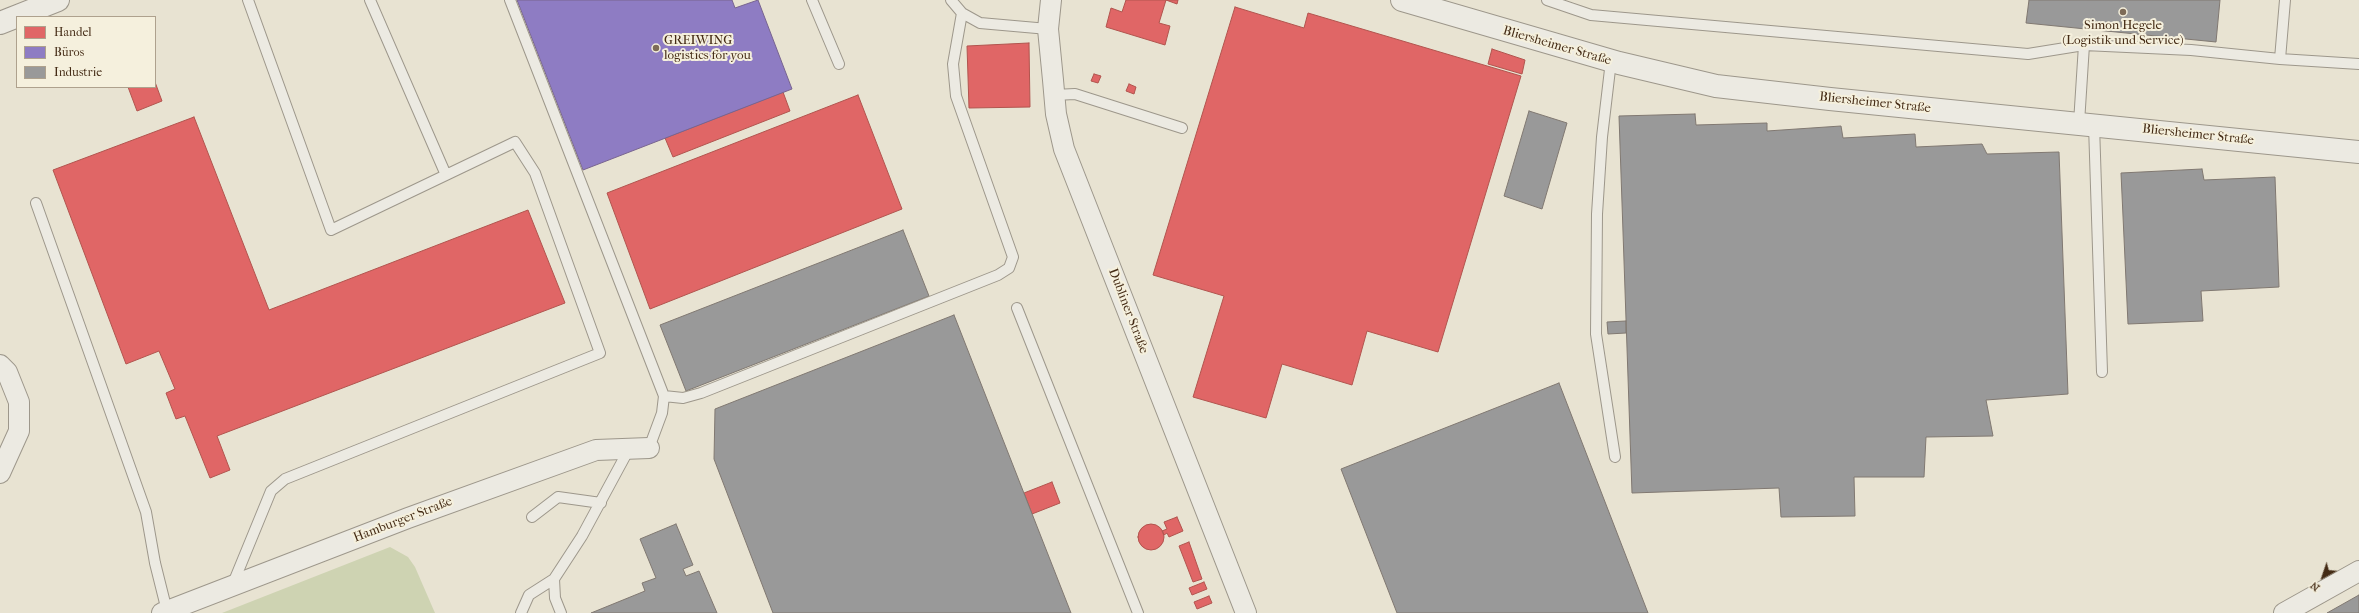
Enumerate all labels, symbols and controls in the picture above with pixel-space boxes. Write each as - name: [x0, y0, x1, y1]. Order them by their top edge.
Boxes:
- marker: Simon Hegele (Logistik und Service): [2118, 7, 2128, 17]
- legend: [16, 16, 156, 88]
- place label: Simon Hegele (Logistik und Service): [2062, 18, 2184, 49]
- street label: Bliersheimer Straße: [1501, 23, 1613, 69]
- text: Handel: [54, 25, 92, 39]
- place label: GREIWING logistics for you: [664, 33, 751, 64]
- marker: GREIWING logistics for you: [651, 43, 661, 53]
- text: Büros: [54, 45, 84, 59]
- text: Industrie: [54, 65, 102, 79]
- street label: Bliersheimer Straße: [1819, 89, 1931, 117]
- street label: Bliersheimer Straße: [2142, 121, 2254, 149]
- street label: Dubliner Straße: [1105, 266, 1151, 356]
- street label: Hamburger Straße: [351, 494, 455, 546]
- north arrow: [2303, 557, 2343, 597]
- text: N: [2308, 579, 2322, 594]

